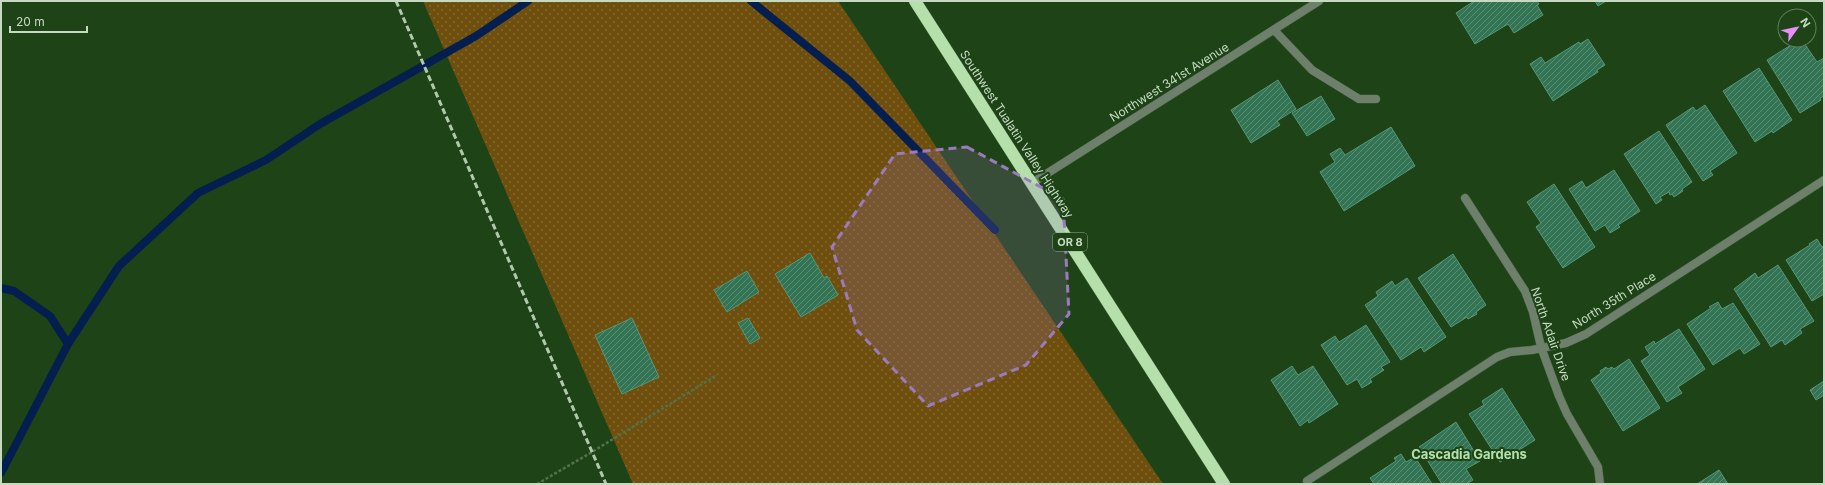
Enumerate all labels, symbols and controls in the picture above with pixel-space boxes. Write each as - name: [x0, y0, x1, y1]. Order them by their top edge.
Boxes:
- scale bar: [10, 8, 87, 34]
- north arrow: [1777, 8, 1817, 48]
- text: 20 m: [16, 14, 45, 29]
- text: N: [1797, 15, 1814, 30]
- street label: Northwest 341st Avenue: [1107, 39, 1231, 125]
- street label: Southwest Tualatin Valley Highway: [957, 47, 1077, 221]
- road number: OR 8: [1053, 233, 1087, 251]
- street label: North 35th Place: [1569, 268, 1659, 332]
- street label: North Adair Drive: [1528, 285, 1574, 383]
- district label: Cascadia Gardens: [1411, 446, 1527, 462]

